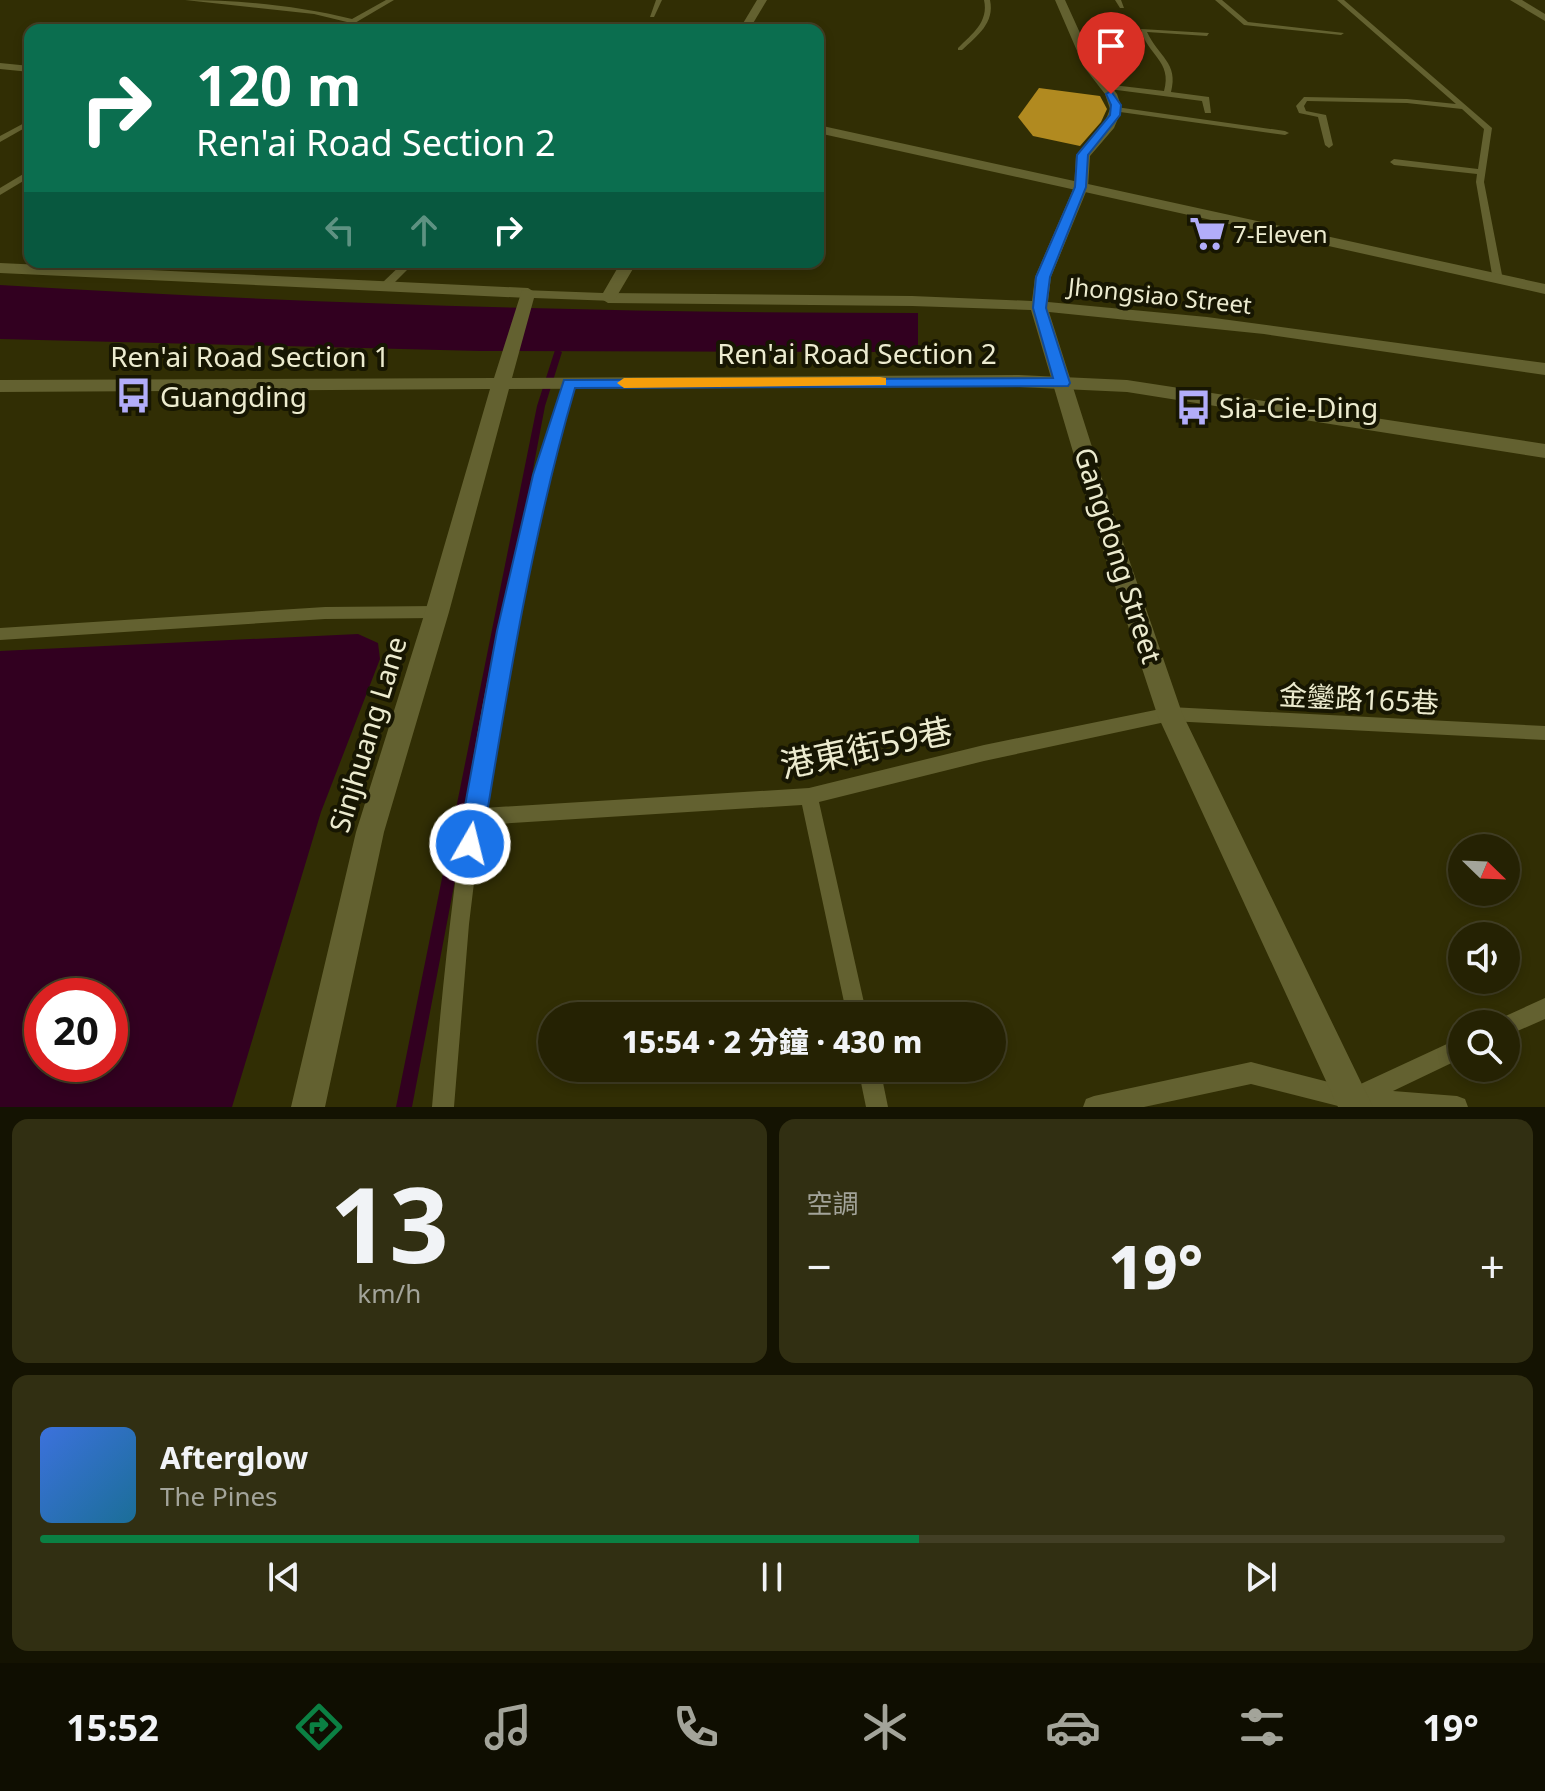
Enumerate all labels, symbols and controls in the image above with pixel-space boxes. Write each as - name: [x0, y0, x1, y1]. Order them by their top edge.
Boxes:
- pin: [1077, 12, 1145, 94]
- icon: arrive: [1089, 24, 1133, 68]
- text: 120 m: [196, 46, 361, 122]
- icon: right: [64, 56, 168, 160]
- text: Ren'ai Road Section 2: [196, 118, 556, 167]
- icon: left: [318, 208, 362, 252]
- icon: ahead: [402, 208, 446, 252]
- icon: right: [486, 208, 530, 252]
- supermarket icon: 7-Eleven: [1188, 214, 1226, 252]
- place label: 7-Eleven: [1233, 217, 1328, 250]
- street label: Jhongsiao Street: [1065, 269, 1254, 321]
- street label: Ren'ai Road Section 2: [717, 334, 997, 372]
- street label: Ren'ai Road Section 1: [110, 337, 390, 375]
- bus stop icon: Guangding: [115, 377, 153, 415]
- place label: Guangding: [160, 377, 307, 415]
- bus stop icon: Sia-Cie-Ding: [1174, 388, 1212, 426]
- place label: Sia-Cie-Ding: [1219, 388, 1378, 426]
- street label: Gangdong Street: [1066, 442, 1172, 668]
- street label: Sinjhuang Lane: [319, 632, 415, 836]
- street label: 金鑾路165巷: [1278, 675, 1440, 721]
- street label: 港東街59巷: [776, 706, 956, 788]
- position arrow: [428, 802, 512, 886]
- north arrow: [1448, 834, 1520, 906]
- map controls: [1448, 834, 1520, 1082]
- button: sound: [1448, 922, 1520, 994]
- speed limit sign: 20: [24, 978, 128, 1082]
- button: search: [1448, 1010, 1520, 1082]
- text: 15:54 · 2 分鐘 · 430 m: [622, 1021, 922, 1062]
- text: 13: [330, 1152, 449, 1293]
- text: 空調: [807, 1185, 859, 1221]
- text: 19°: [1108, 1225, 1203, 1307]
- text: −: [807, 1236, 832, 1296]
- text: +: [1480, 1236, 1505, 1296]
- text: km/h: [357, 1275, 421, 1311]
- text: Afterglow: [160, 1437, 308, 1478]
- text: The Pines: [160, 1478, 278, 1514]
- icon: previous: [262, 1555, 306, 1599]
- icon: pause: [750, 1555, 794, 1599]
- icon: next: [1239, 1555, 1283, 1599]
- icon: directions: [291, 1699, 347, 1755]
- icon: music: [480, 1699, 536, 1755]
- icon: phone: [668, 1699, 724, 1755]
- icon: climate: [857, 1699, 913, 1755]
- icon: car: [1045, 1699, 1101, 1755]
- icon: filters: [1234, 1699, 1290, 1755]
- text: 15:52: [66, 1703, 159, 1752]
- text: 19°: [1422, 1703, 1479, 1752]

